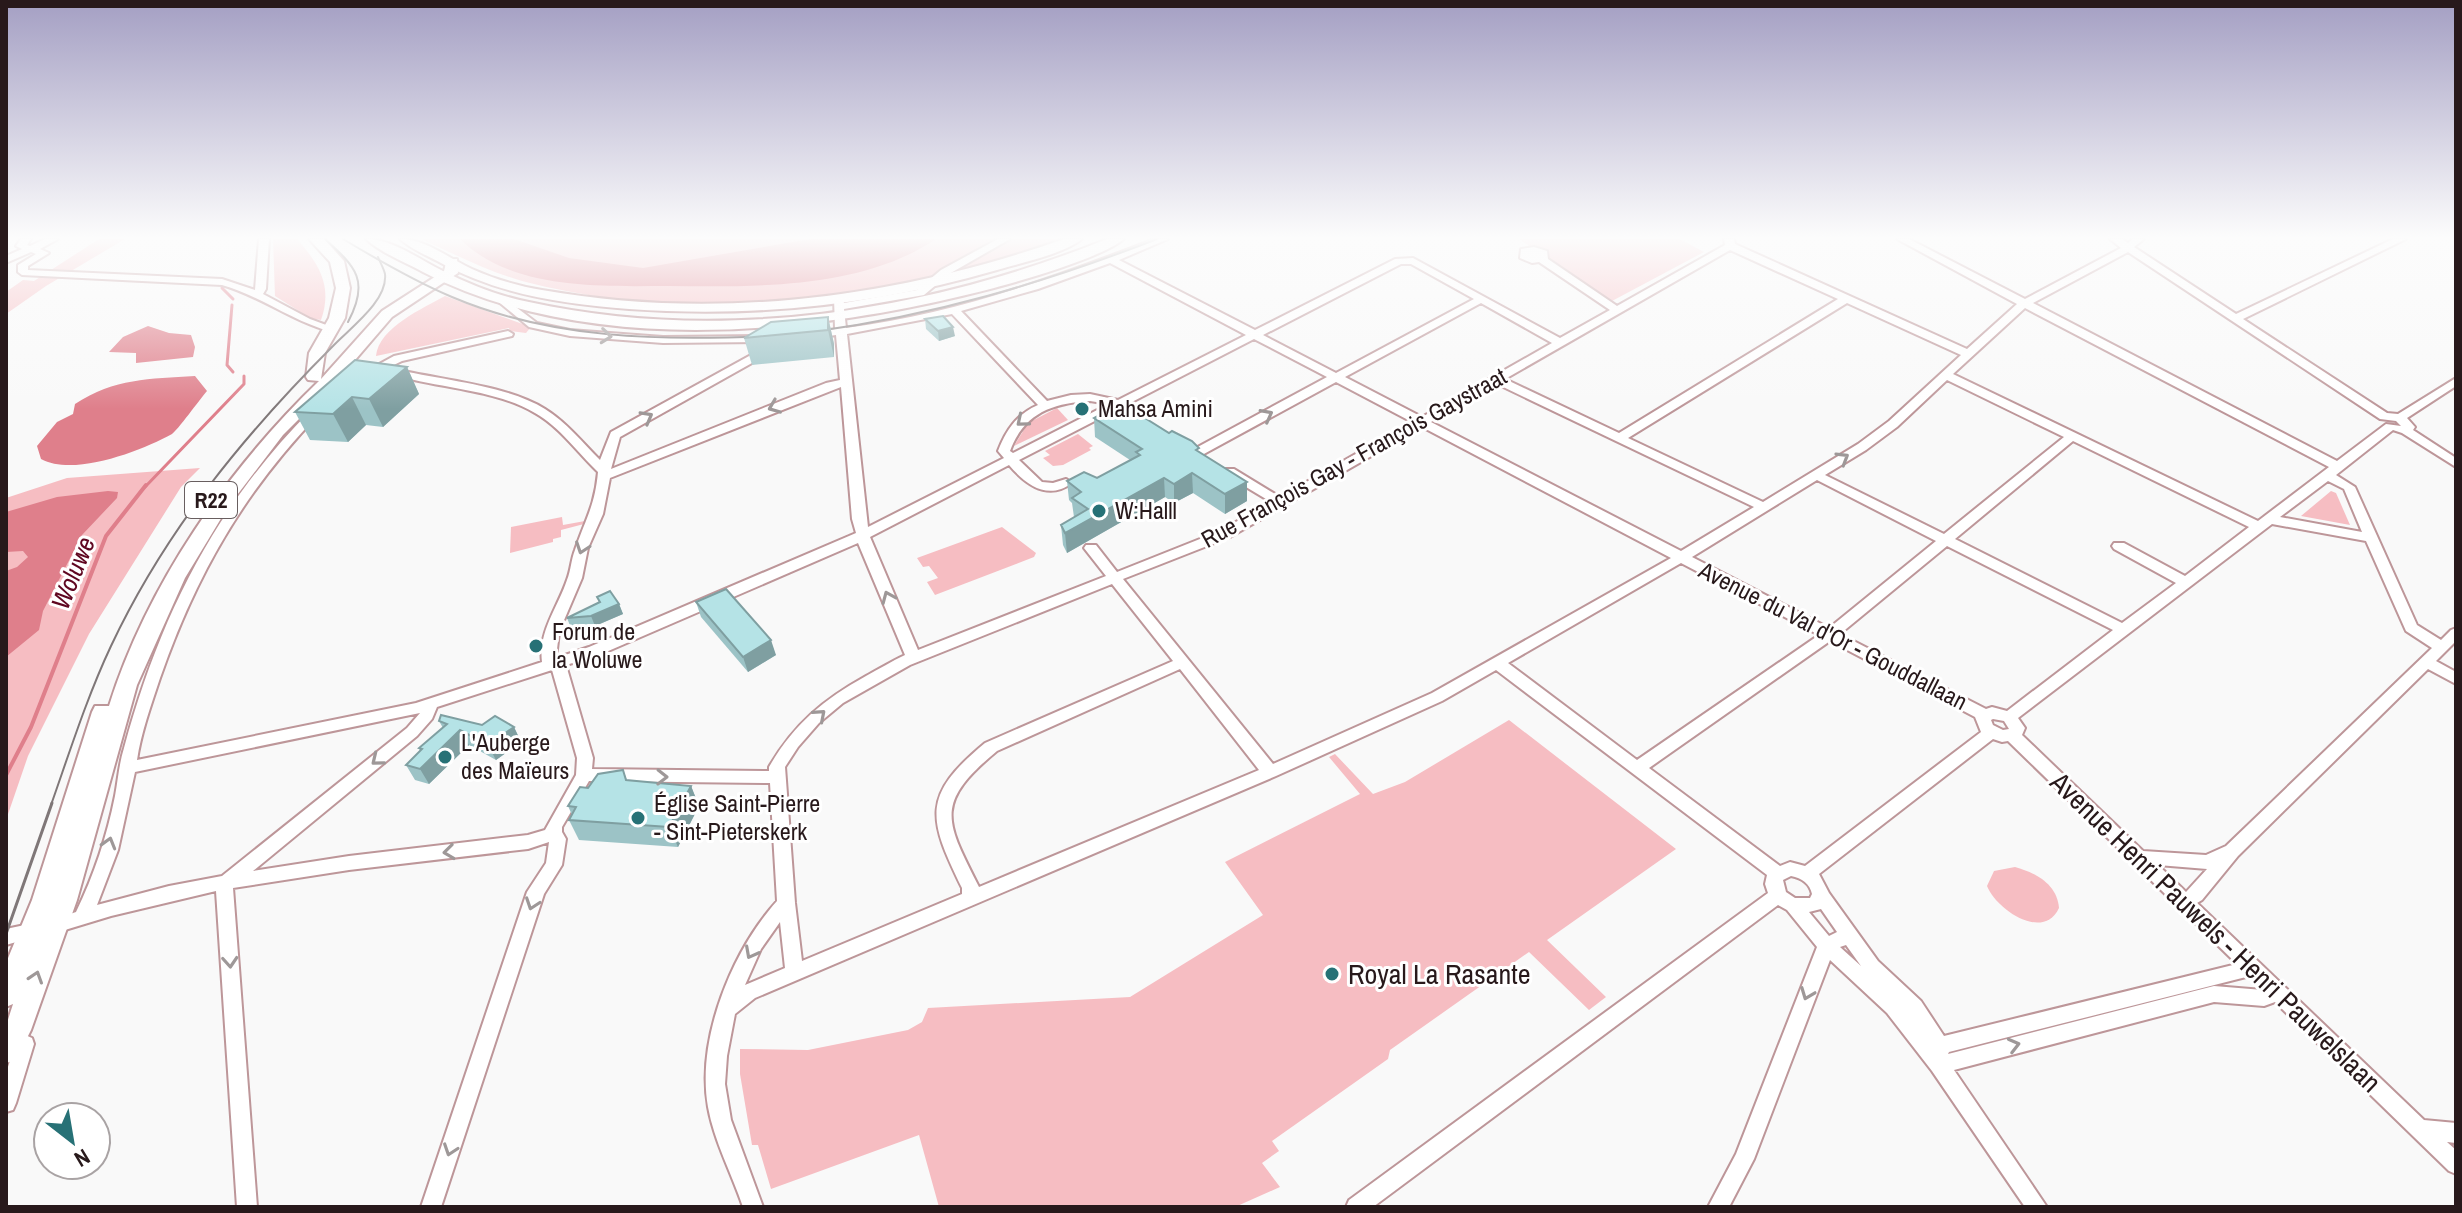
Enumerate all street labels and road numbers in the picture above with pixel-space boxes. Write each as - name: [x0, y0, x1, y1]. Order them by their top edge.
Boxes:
- street label: Rue François Gay - François Gaystraat: [1195, 359, 1512, 555]
- road number: R22: [185, 482, 237, 518]
- street label: Avenue du Val d'Or - Gouddallaan: [1693, 553, 1973, 717]
- street label: Avenue Henri Pauwels - Henri Pauwelslaan: [2042, 763, 2390, 1101]

